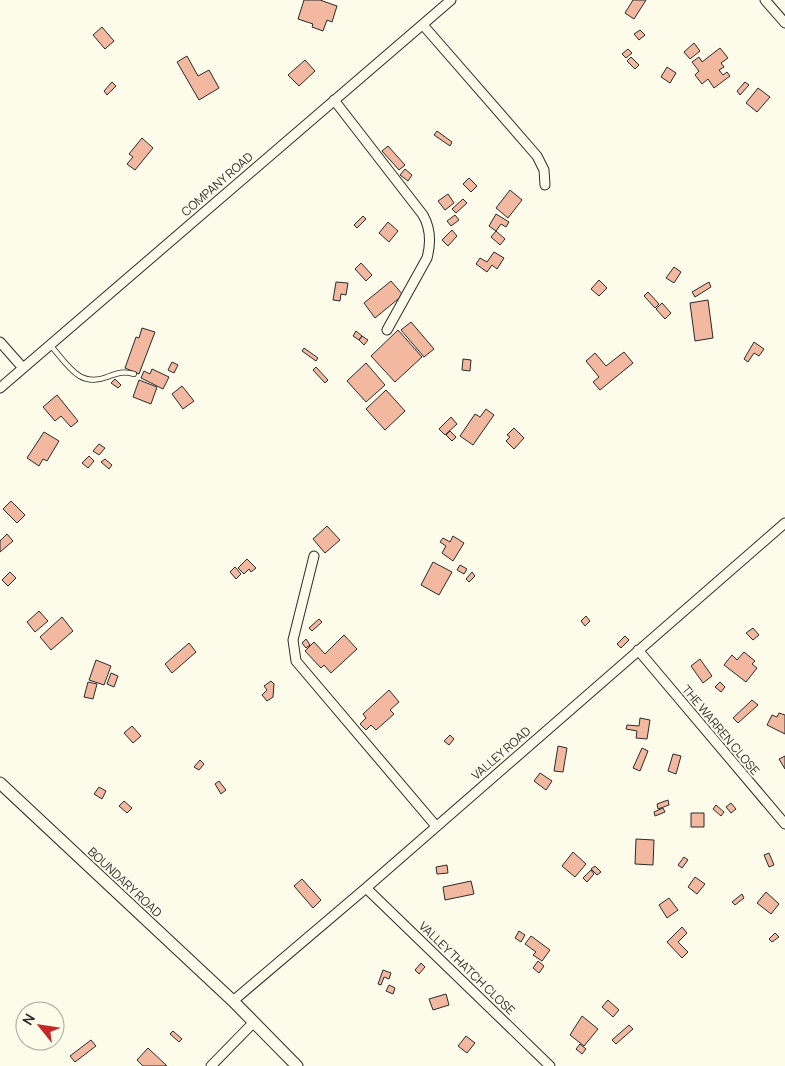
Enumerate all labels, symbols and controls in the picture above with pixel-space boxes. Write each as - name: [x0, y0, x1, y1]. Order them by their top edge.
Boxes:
- street label: COMPANY ROAD: [177, 148, 257, 220]
- street label: THE WARREN CLOSE: [678, 681, 764, 779]
- street label: VALLEY ROAD: [468, 723, 534, 783]
- street label: BOUNDARY ROAD: [84, 843, 166, 921]
- street label: VALLEY THATCH CLOSE: [415, 918, 519, 1019]
- north arrow: [15, 1001, 65, 1051]
- text: N: [18, 1010, 39, 1028]

